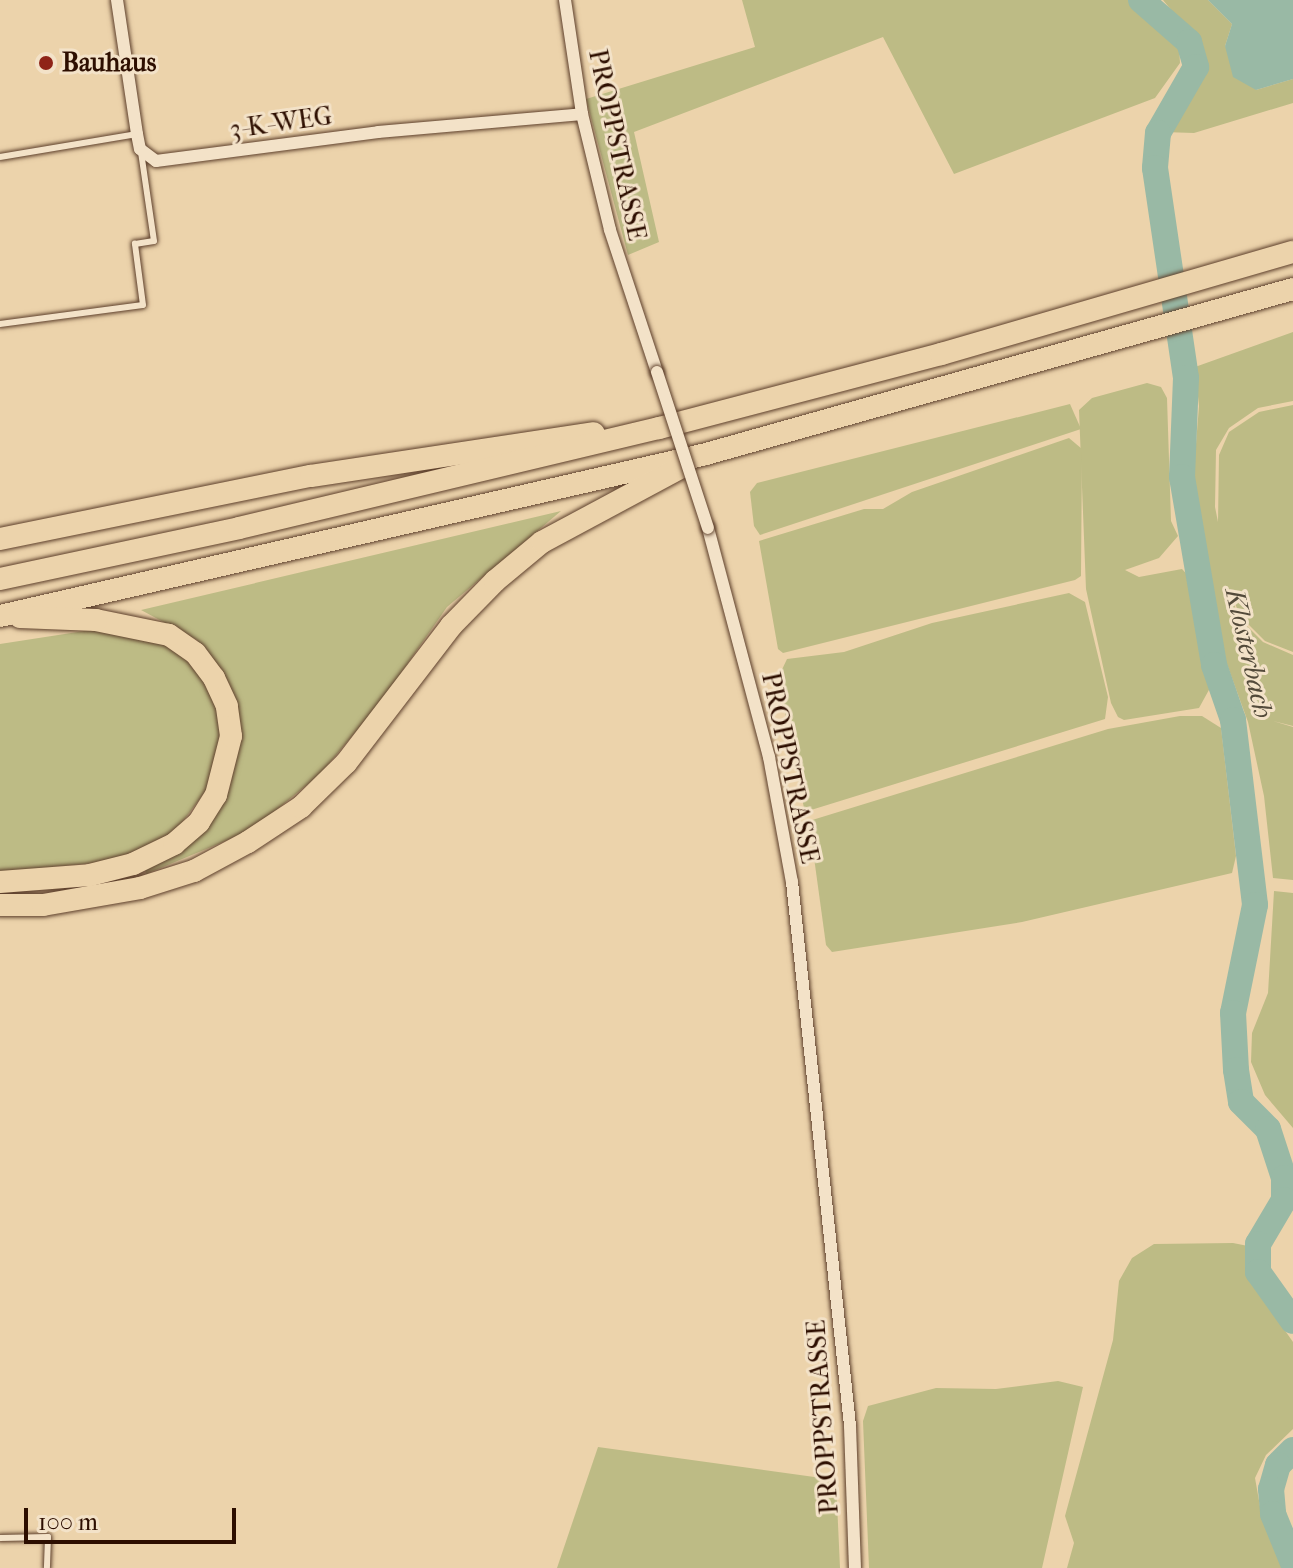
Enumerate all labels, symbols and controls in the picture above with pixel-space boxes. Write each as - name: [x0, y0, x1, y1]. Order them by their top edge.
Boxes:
- street label: PROPPSTRASSE: [581, 46, 653, 244]
- place label: Bauhaus: [62, 47, 156, 79]
- marker: Bauhaus: [37, 54, 55, 72]
- street label: 3-K-WEG: [228, 100, 334, 146]
- water label: Klosterbach: [1218, 585, 1280, 721]
- street label: PROPPSTRASSE: [754, 669, 826, 867]
- street label: PROPPSTRASSE: [801, 1319, 845, 1515]
- scale bar: [28, 1492, 240, 1542]
- text: 100 m: [38, 1508, 98, 1536]

